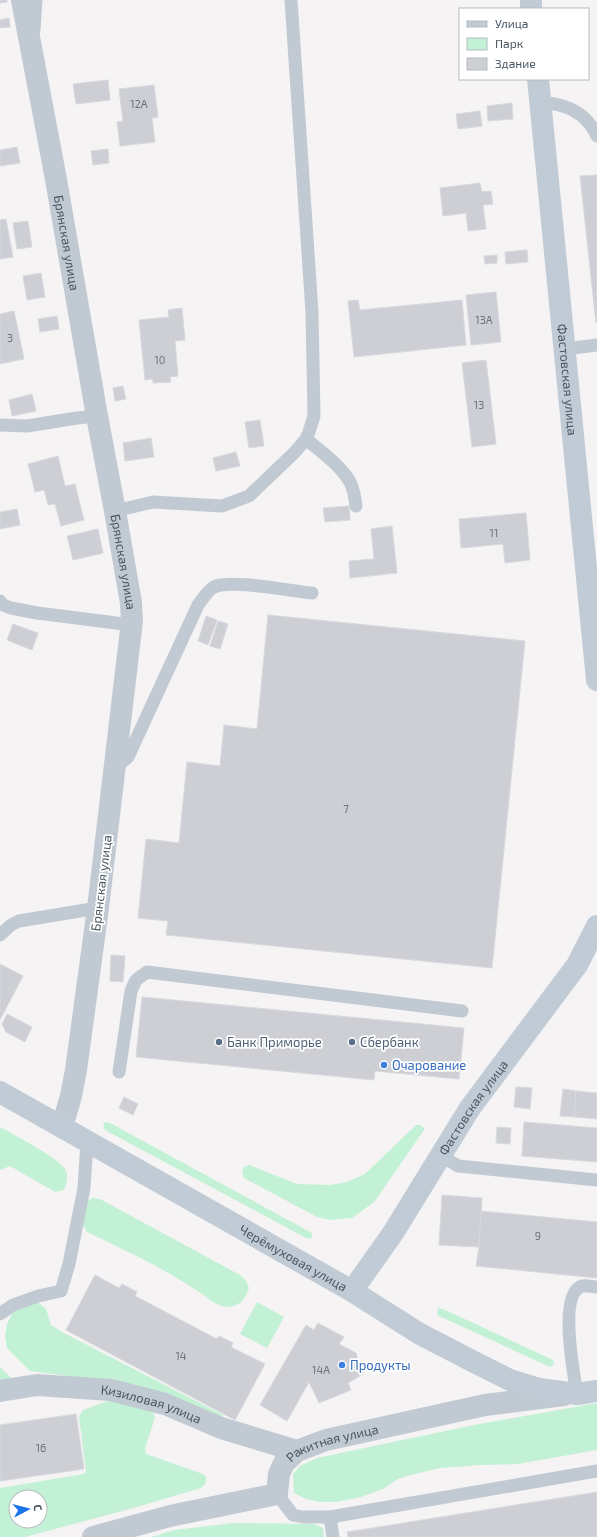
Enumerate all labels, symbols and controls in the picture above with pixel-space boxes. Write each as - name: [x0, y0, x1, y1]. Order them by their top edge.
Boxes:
- legend: [459, 8, 589, 80]
- text: Улица: [495, 16, 528, 30]
- text: Парк: [495, 36, 524, 50]
- text: Здание: [495, 56, 536, 70]
- house number: 12А: [130, 97, 148, 110]
- street label: Брянская улица: [51, 194, 83, 292]
- house number: 13А: [475, 313, 493, 326]
- street label: Фастовская улица: [554, 323, 581, 436]
- house number: 3: [7, 331, 13, 344]
- house number: 10: [154, 353, 166, 366]
- house number: 13: [474, 398, 484, 411]
- street label: Брянская улица: [108, 513, 139, 610]
- house number: 11: [490, 526, 498, 539]
- house number: 7: [343, 802, 349, 815]
- street label: Брянская улица: [87, 834, 115, 932]
- place label: Банк Приморье: [227, 1034, 322, 1050]
- place label: Сбербанк: [360, 1034, 419, 1050]
- marker: Банк Приморье: [214, 1037, 224, 1047]
- marker: Сбербанк: [347, 1037, 357, 1047]
- place label: Очарование: [392, 1057, 466, 1073]
- street label: Фастовская улица: [435, 1057, 511, 1158]
- marker: Очарование: [379, 1060, 389, 1070]
- street label: Черёмуховая улица: [237, 1221, 350, 1295]
- house number: 9: [535, 1229, 541, 1242]
- house number: 14: [175, 1349, 187, 1362]
- place label: Продукты: [350, 1357, 411, 1373]
- marker: Продукты: [337, 1360, 347, 1370]
- house number: 14А: [312, 1363, 330, 1376]
- street label: Кизиловая улица: [100, 1381, 204, 1427]
- street label: Ракитная улица: [282, 1421, 380, 1465]
- house number: 16: [36, 1441, 46, 1454]
- north arrow: [8, 1489, 48, 1529]
- text: С: [32, 1504, 45, 1512]

